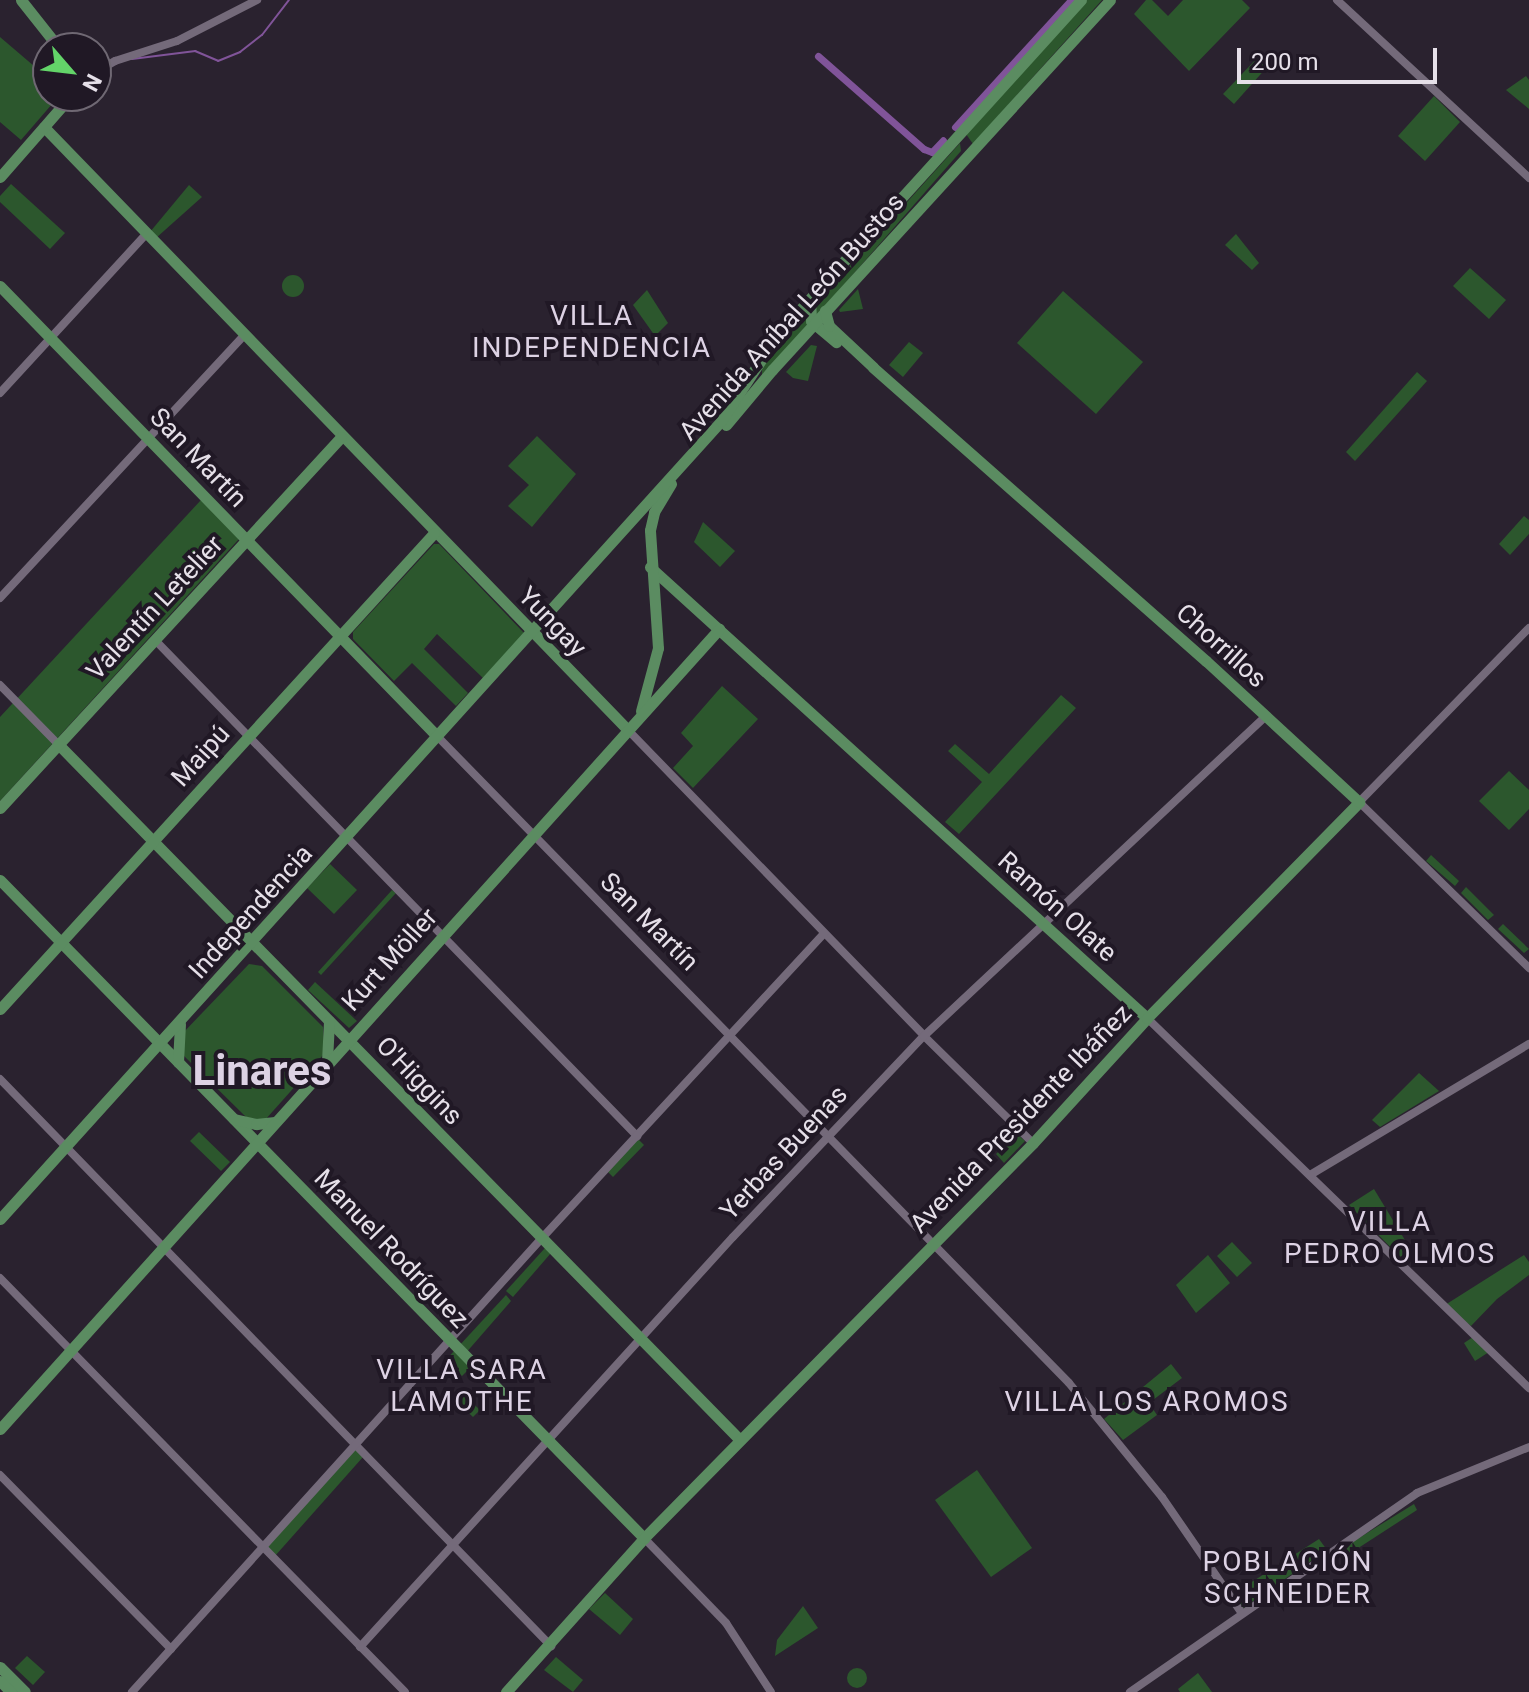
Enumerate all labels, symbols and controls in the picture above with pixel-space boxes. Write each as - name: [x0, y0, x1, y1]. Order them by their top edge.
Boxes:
- north arrow: [32, 32, 112, 112]
- scale bar: [1241, 32, 1441, 82]
- text: 200 m: [1251, 48, 1318, 76]
- text: N: [77, 70, 107, 95]
- street label: Avenida Aníbal León Bustos: [673, 187, 911, 447]
- district label: VILLA INDEPENDENCIA: [472, 299, 712, 365]
- street label: San Martín: [143, 402, 253, 514]
- street label: Valentín Letelier: [80, 529, 230, 687]
- street label: Yungay: [511, 581, 593, 663]
- street label: Chorrillos: [1169, 597, 1273, 695]
- street label: Maipú: [165, 719, 237, 793]
- street label: Independencia: [183, 839, 319, 985]
- street label: Ramón Olate: [991, 845, 1123, 969]
- street label: San Martín: [593, 866, 705, 978]
- street label: Kurt Möller: [336, 902, 444, 1018]
- street label: Avenida Presidente Ibáñez: [904, 998, 1138, 1240]
- street label: O'Higgins: [369, 1030, 469, 1132]
- district label: Linares: [192, 1046, 332, 1096]
- street label: Yerbas Buenas: [714, 1079, 854, 1227]
- street label: Manuel Rodríguez: [307, 1163, 475, 1335]
- district label: VILLA PEDRO OLMOS: [1284, 1205, 1496, 1271]
- district label: VILLA SARA LAMOTHE: [376, 1353, 548, 1419]
- district label: VILLA LOS AROMOS: [1004, 1385, 1290, 1419]
- district label: POBLACIÓN SCHNEIDER: [1203, 1545, 1373, 1611]

